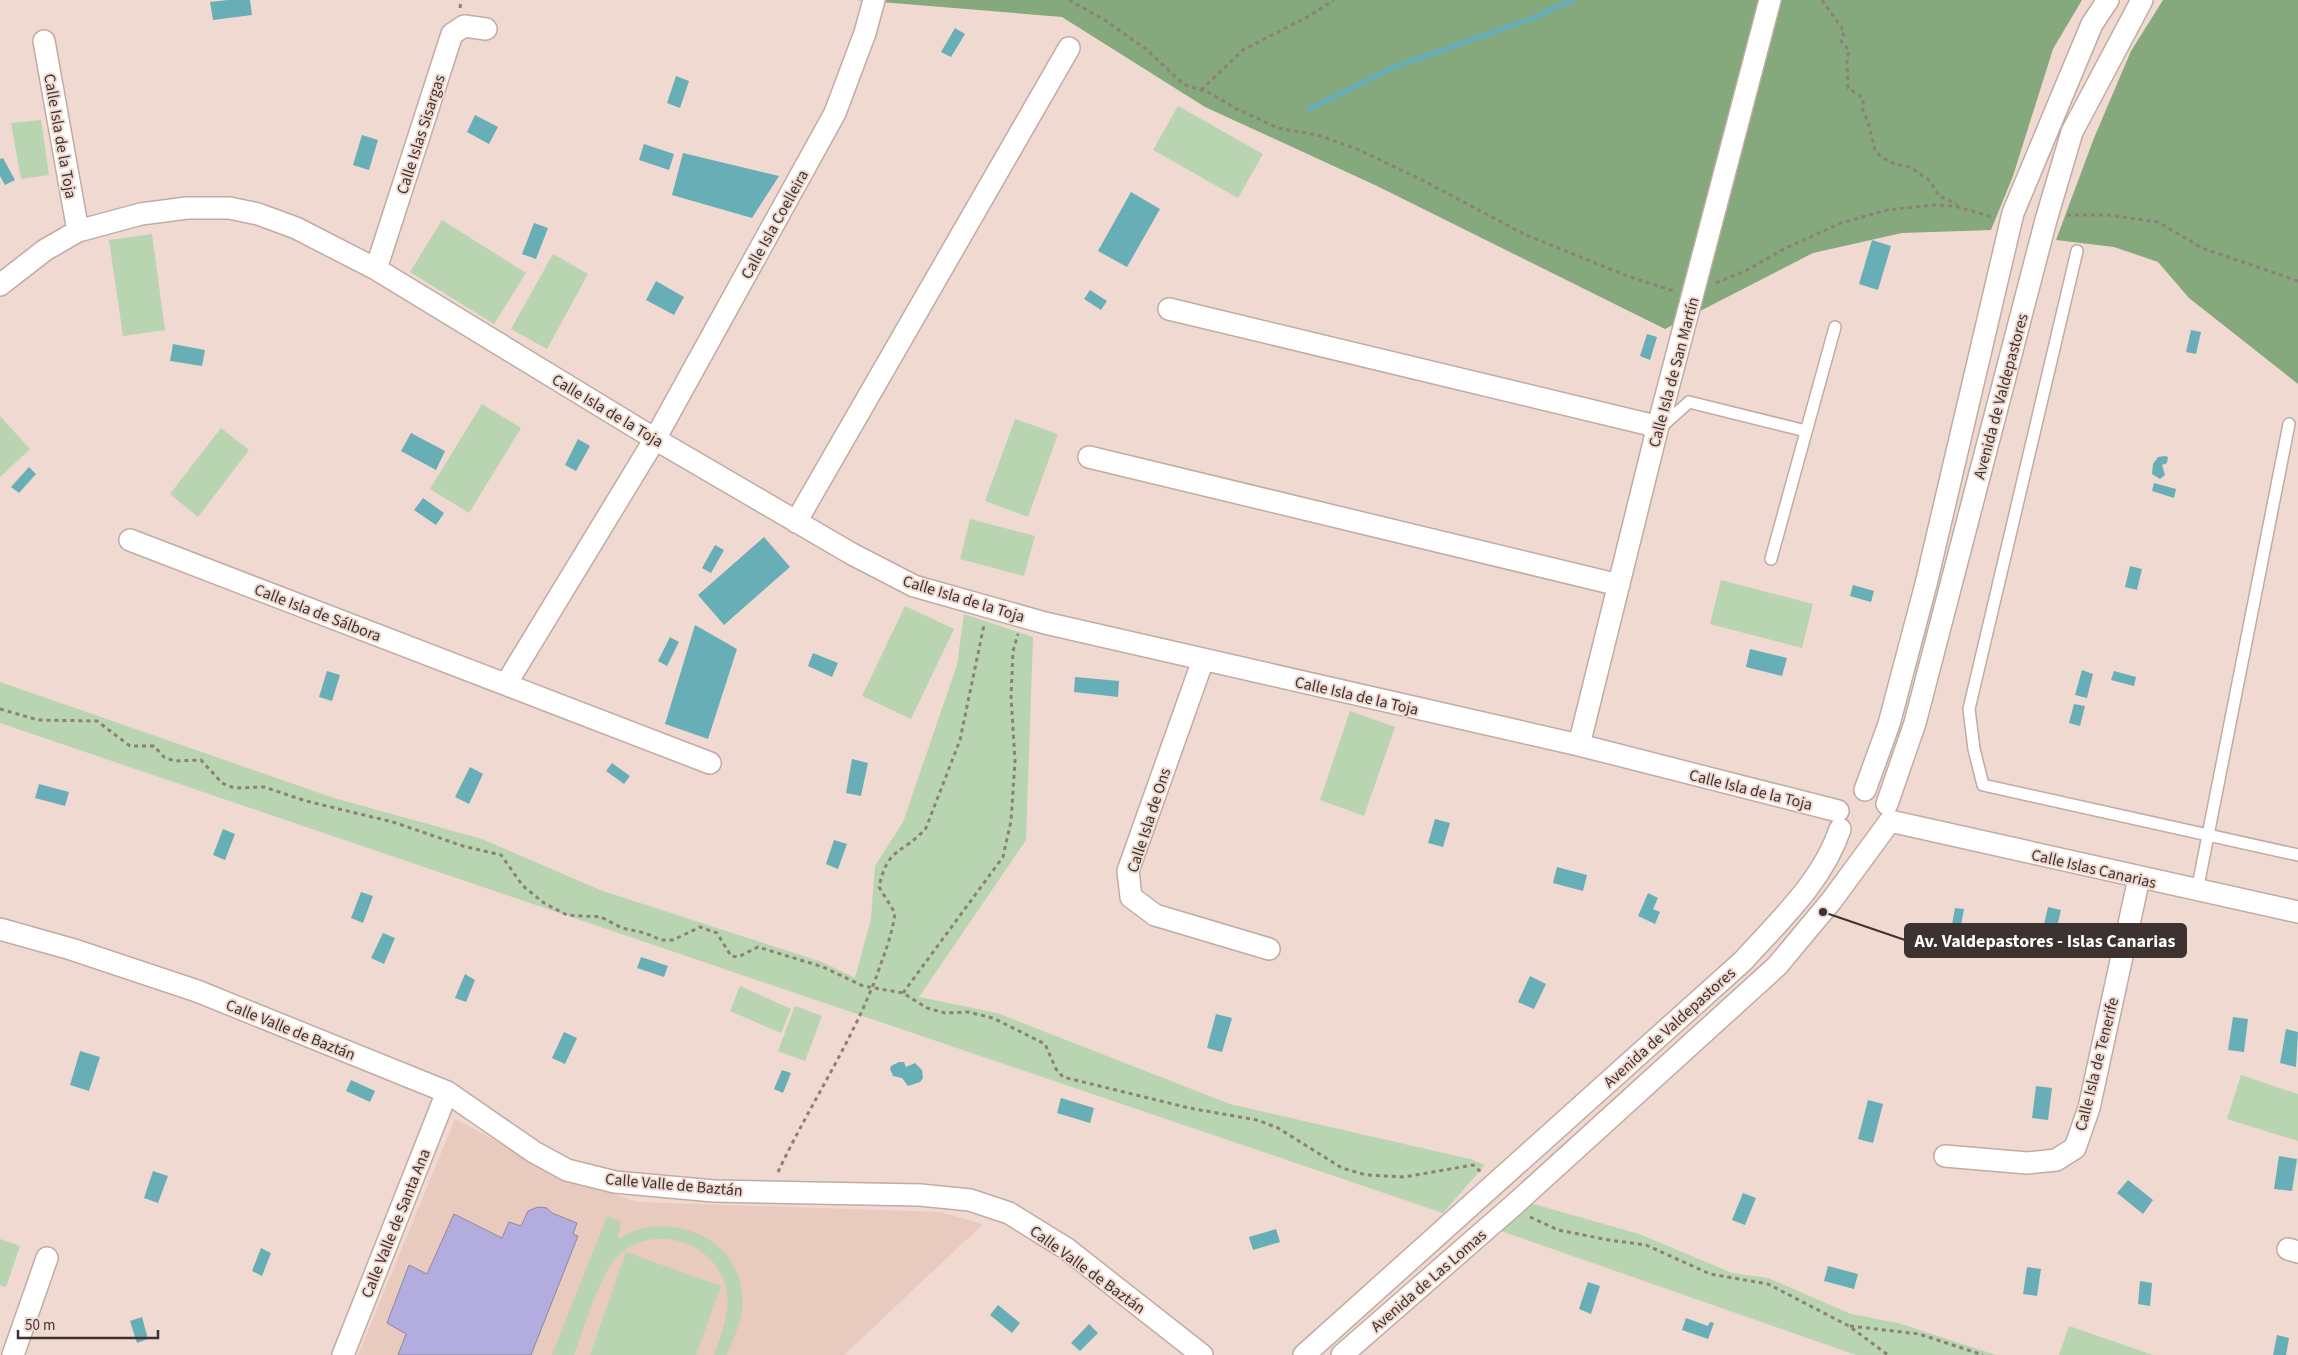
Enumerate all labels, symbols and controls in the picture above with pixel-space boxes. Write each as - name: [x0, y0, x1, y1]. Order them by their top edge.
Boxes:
- street label: Calle Islas Sisargas: [391, 71, 451, 197]
- street label: Calle Isla de la Toja: [38, 72, 82, 200]
- street label: Calle Isla Coelleira: [736, 166, 814, 283]
- street label: Calle Isla de San Martín: [1643, 295, 1705, 450]
- street label: Avenida de Valdepastores: [1968, 311, 2034, 482]
- street label: Calle Isla de la Toja: [548, 369, 667, 453]
- street label: Calle Isla de la Toja: [900, 570, 1027, 628]
- street label: Calle Isla de Sálbora: [251, 579, 384, 647]
- street label: Calle Isla de la Toja: [1293, 671, 1421, 721]
- street label: Calle Isla de la Toja: [1687, 764, 1815, 816]
- street label: Calle Isla de Ons: [1122, 765, 1176, 875]
- street label: Calle Islas Canarias: [2029, 844, 2159, 894]
- callout: Av. Valdepastores - Islas Canarias: [1905, 924, 2186, 957]
- text: Av. Valdepastores - Islas Canarias: [1913, 929, 2176, 954]
- street label: Avenida de Valdepastores: [1599, 962, 1741, 1093]
- street label: Calle Valle de Baztán: [223, 994, 359, 1066]
- street label: Calle Isla de Tenerife: [2070, 995, 2124, 1133]
- street label: Calle Valle de Santa Ana: [356, 1146, 436, 1301]
- street label: Calle Valle de Baztán: [604, 1168, 744, 1202]
- street label: Calle Valle de Baztán: [1025, 1220, 1150, 1319]
- street label: Avenida de Las Lomas: [1366, 1224, 1491, 1337]
- scale bar: [18, 1308, 158, 1340]
- text: 50 m: [25, 1315, 55, 1336]

